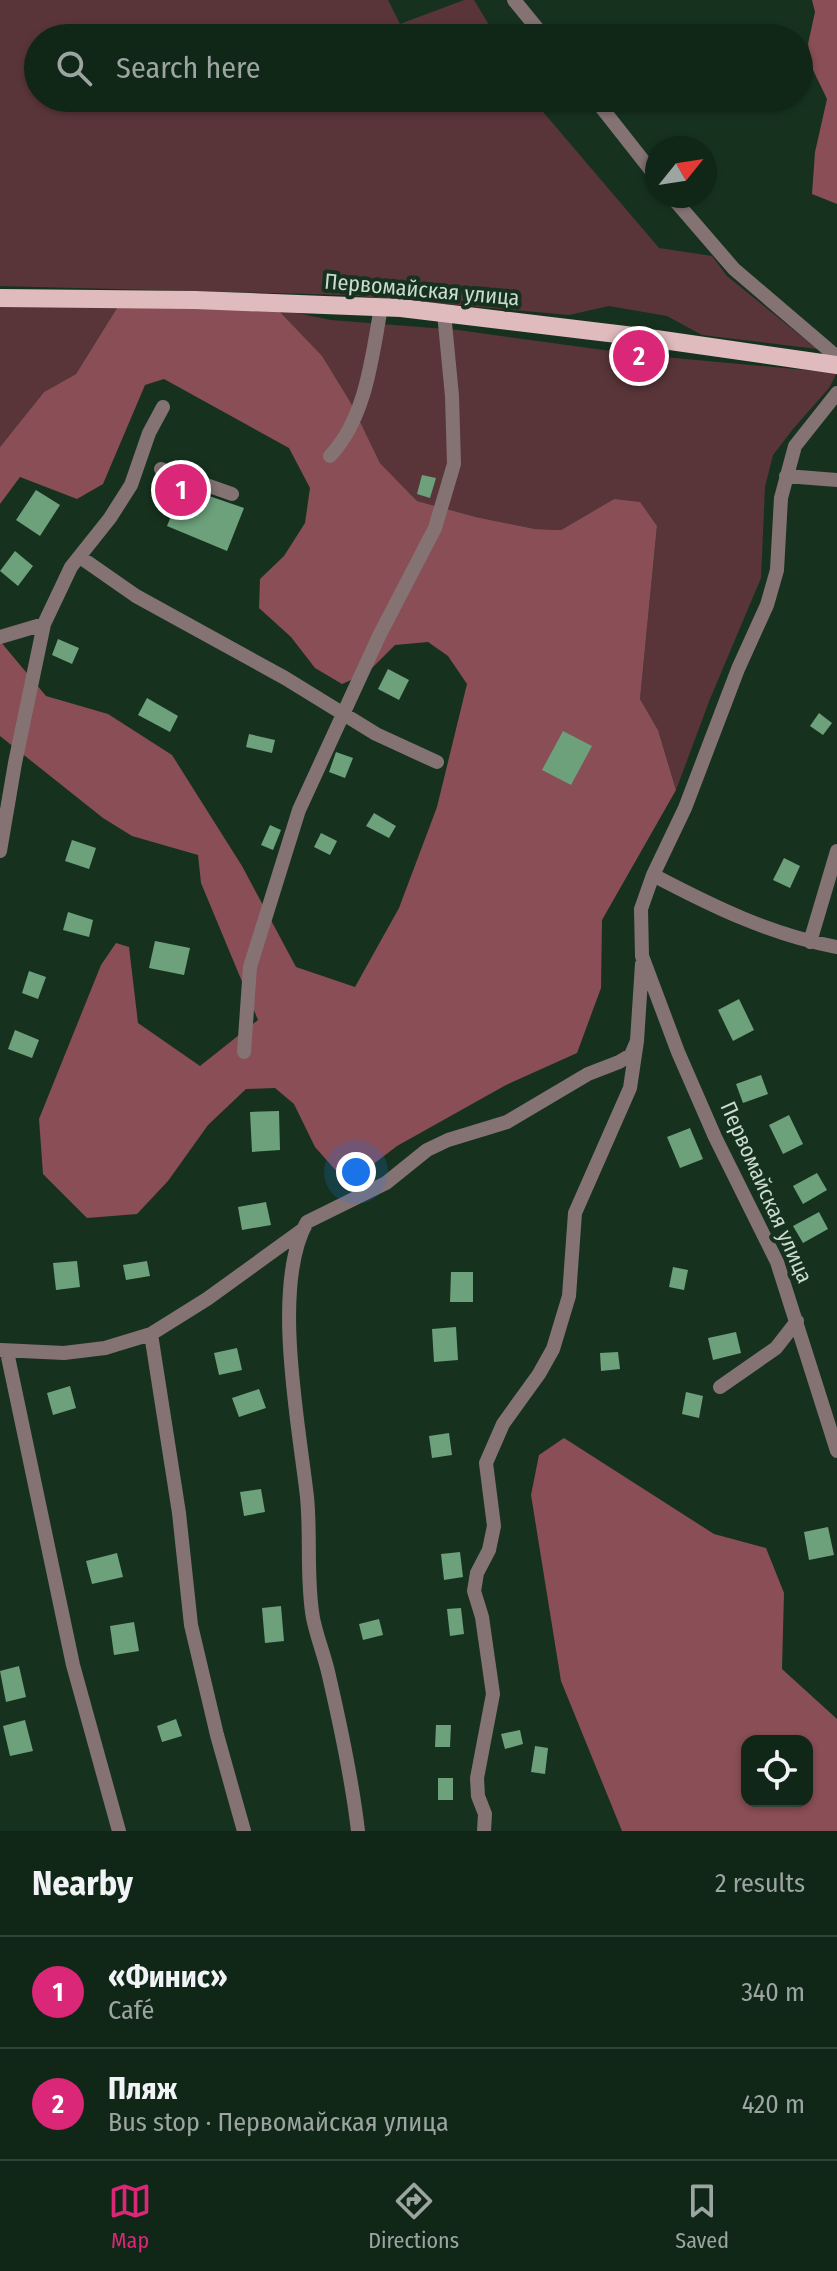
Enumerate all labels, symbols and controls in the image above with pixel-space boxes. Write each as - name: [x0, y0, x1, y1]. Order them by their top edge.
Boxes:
- search box: [24, 24, 813, 112]
- icon: search: [52, 46, 96, 90]
- text: Search here: [116, 50, 261, 86]
- north arrow: [645, 136, 717, 208]
- street label: Первомайская улица: [323, 268, 521, 311]
- pin: 2: [613, 326, 665, 386]
- pin: 1: [155, 460, 207, 520]
- street label: Первомайская улица: [714, 1097, 819, 1287]
- your location: [336, 1152, 376, 1192]
- map controls: [741, 1735, 813, 1807]
- button: locate: [741, 1735, 813, 1807]
- text: Nearby: [32, 1863, 133, 1904]
- text: 2 results: [715, 1868, 805, 1899]
- text: «Финис»: [108, 1959, 228, 1995]
- text: 1: [53, 1977, 64, 2008]
- text: 340 m: [741, 1977, 805, 2008]
- text: Café: [108, 1995, 154, 2026]
- text: Пляж: [108, 2071, 177, 2107]
- text: 2: [52, 2089, 64, 2120]
- text: 420 m: [742, 2089, 805, 2120]
- text: Bus stop · Первомайская улица: [108, 2107, 449, 2138]
- tab: Map: [108, 2179, 152, 2254]
- tab: Directions: [368, 2179, 459, 2254]
- tab: Saved: [675, 2179, 729, 2254]

